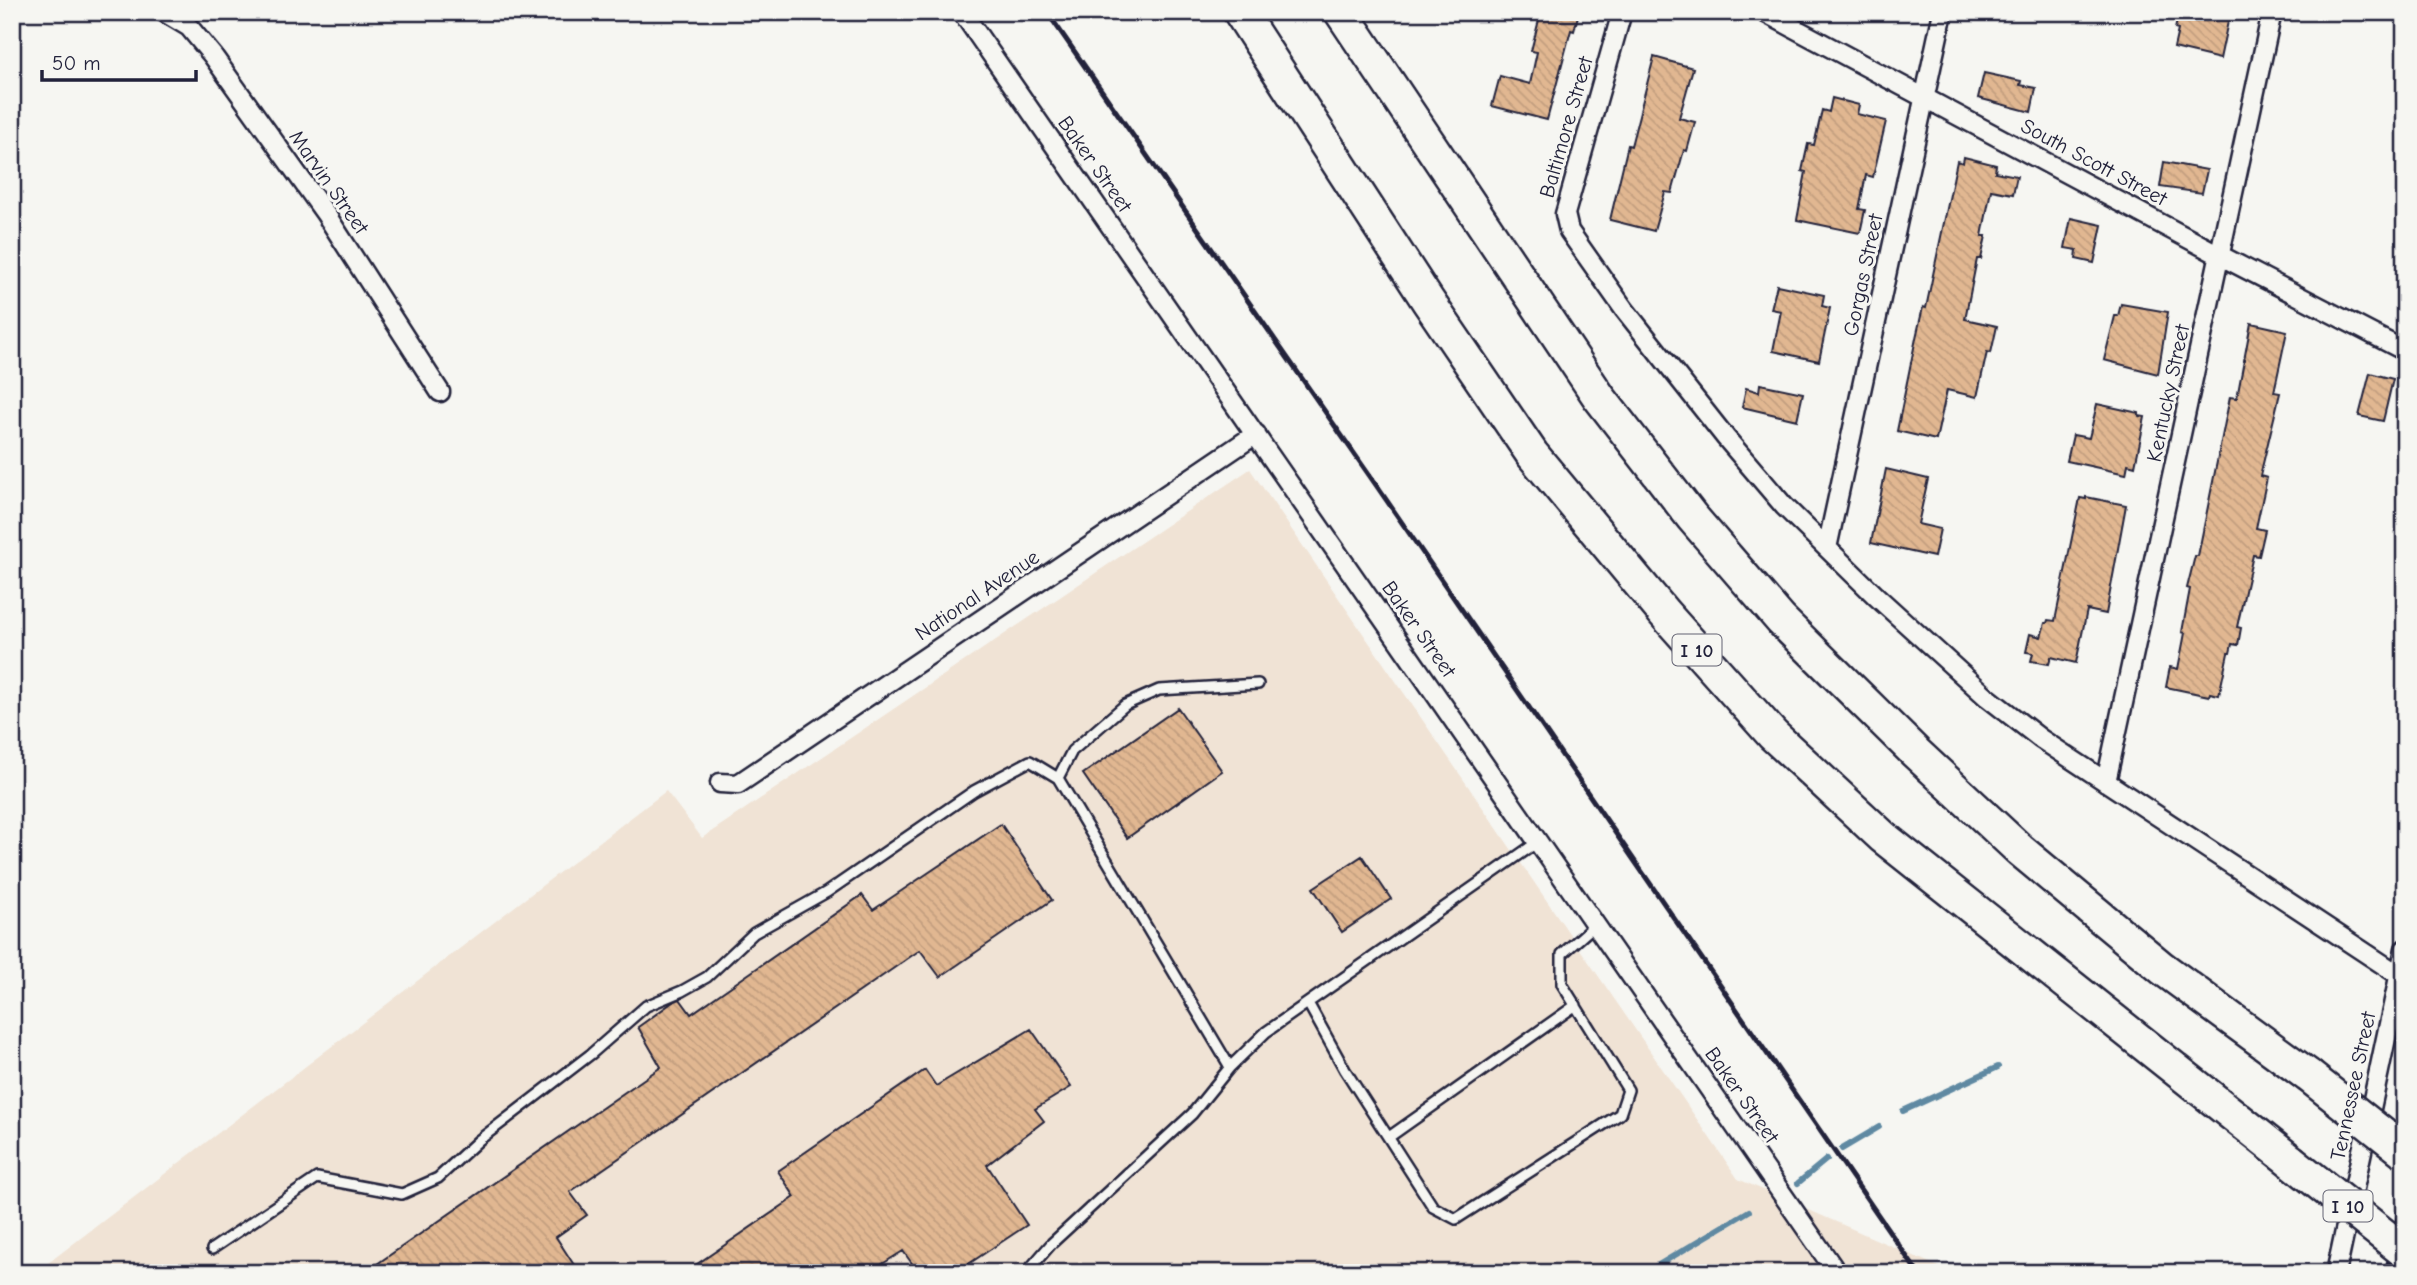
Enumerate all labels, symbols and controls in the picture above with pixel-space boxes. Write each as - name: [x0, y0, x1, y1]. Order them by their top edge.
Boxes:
- scale bar: [42, 38, 196, 82]
- text: 50 m: [52, 51, 101, 75]
- street label: Baltimore Street: [1534, 53, 1598, 200]
- street label: Baker Street: [1053, 111, 1138, 218]
- street label: South Scott Street: [2017, 113, 2172, 211]
- street label: Marvin Street: [284, 125, 374, 239]
- street label: Gorgas Street: [1838, 211, 1888, 338]
- street label: Kentucky Street: [2142, 321, 2194, 464]
- street label: National Avenue: [910, 545, 1044, 645]
- street label: Baker Street: [1377, 576, 1462, 683]
- road number: I 10: [1672, 635, 1722, 666]
- street label: Tennessee Street: [2326, 1008, 2381, 1163]
- street label: Baker Street: [1700, 1042, 1785, 1149]
- road number: I 10: [2324, 1190, 2372, 1222]

